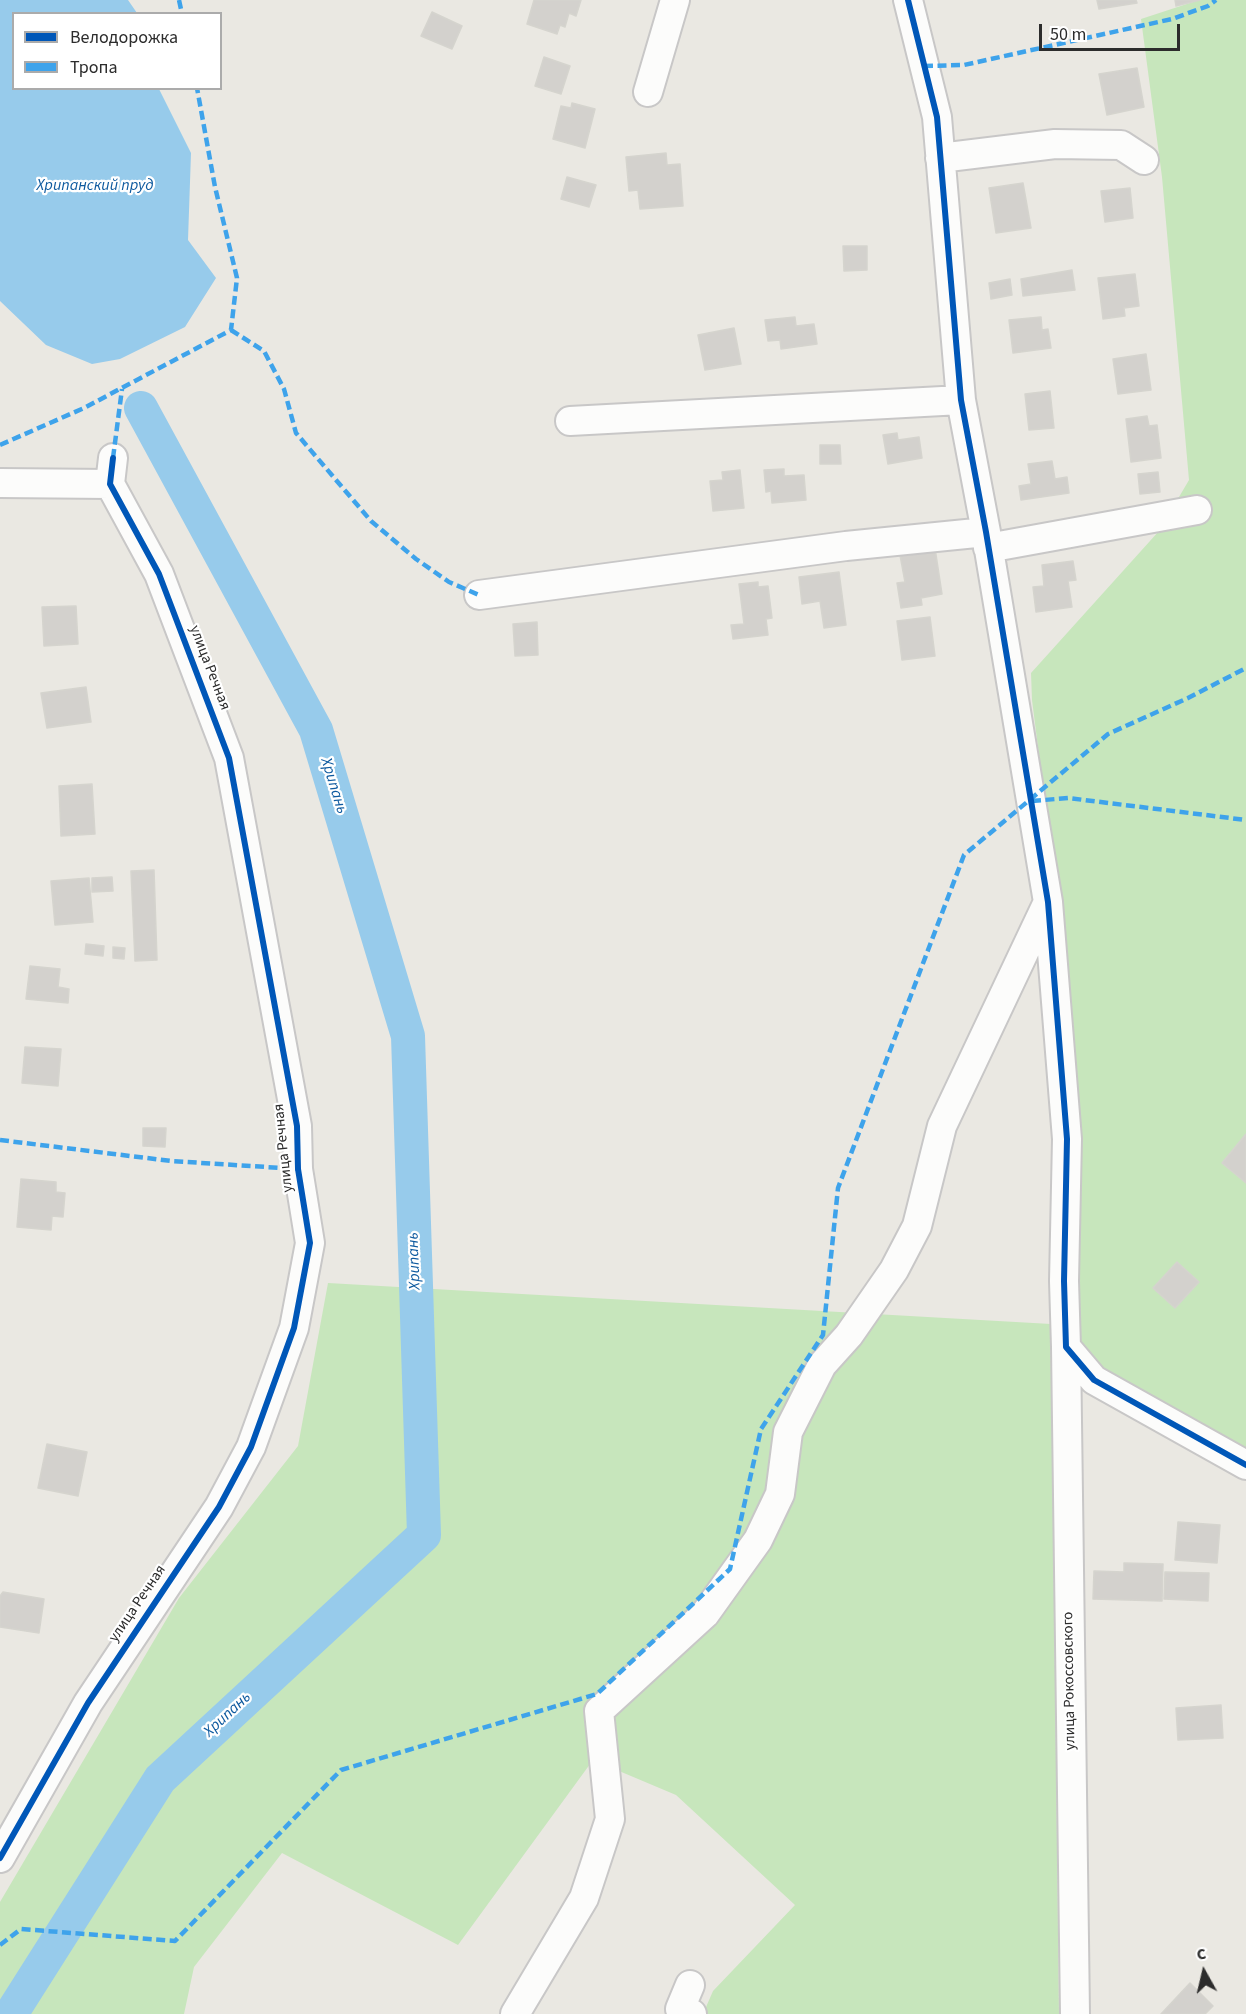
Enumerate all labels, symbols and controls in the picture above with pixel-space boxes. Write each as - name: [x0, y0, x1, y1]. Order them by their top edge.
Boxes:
- legend: [12, 12, 222, 90]
- scale bar: [1042, 12, 1183, 50]
- text: 50 m: [1050, 22, 1086, 47]
- text: Велодорожка: [70, 25, 178, 50]
- text: Тропа: [70, 55, 118, 80]
- water label: Хрипанский пруд: [37, 176, 153, 196]
- street label: улица Речная: [185, 623, 233, 713]
- water label: Хрипань: [315, 756, 351, 816]
- street label: улица Речная: [270, 1103, 298, 1193]
- water label: Хрипань: [404, 1232, 426, 1290]
- street label: улица Речная: [106, 1562, 170, 1646]
- street label: улица Рокоссовского: [1060, 1612, 1080, 1750]
- water label: Хрипань: [200, 1688, 256, 1742]
- north arrow: [1174, 1942, 1234, 2002]
- text: С: [1195, 1943, 1208, 1966]

